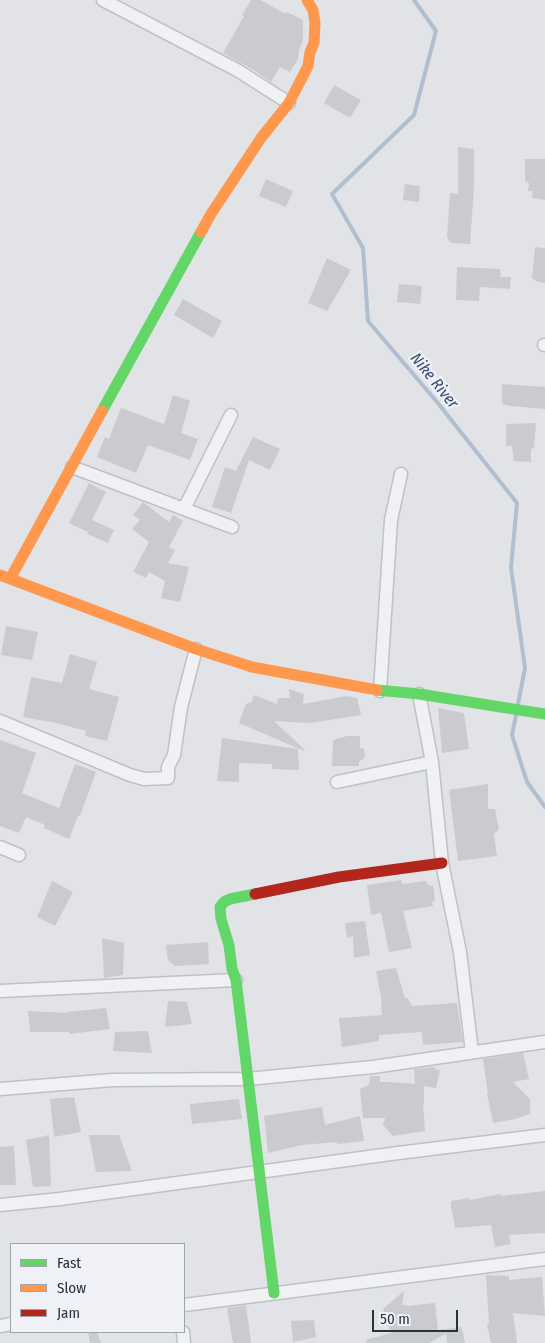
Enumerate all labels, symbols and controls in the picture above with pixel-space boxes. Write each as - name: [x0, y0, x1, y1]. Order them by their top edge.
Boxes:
- water label: Nike River: [406, 349, 462, 413]
- legend: [10, 1243, 185, 1333]
- text: Fast: [57, 1254, 81, 1272]
- text: Slow: [57, 1279, 86, 1297]
- scale bar: [375, 1300, 461, 1332]
- text: Jam: [57, 1304, 80, 1322]
- text: 50 m: [380, 1310, 410, 1328]

